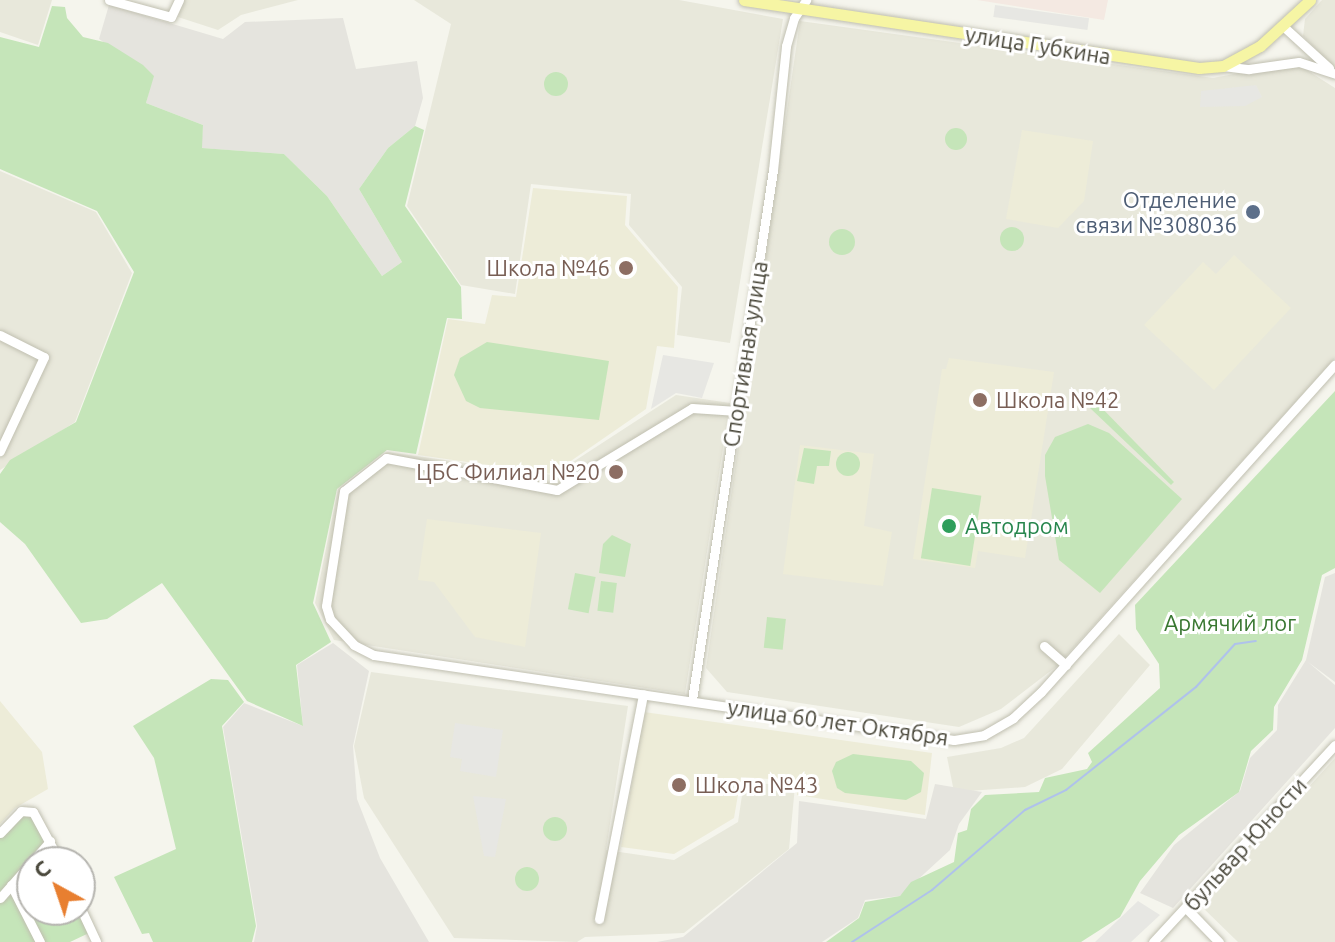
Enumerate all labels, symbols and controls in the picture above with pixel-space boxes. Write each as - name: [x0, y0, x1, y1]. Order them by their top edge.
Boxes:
- street label: улица Губкина: [963, 20, 1113, 70]
- place label: Отделение связи №308036: [1076, 186, 1237, 238]
- marker: Отделение связи №308036: [1244, 203, 1262, 221]
- place label: Школа №46: [487, 255, 610, 281]
- marker: Школа №46: [617, 259, 635, 277]
- street label: Спортивная улица: [717, 259, 773, 449]
- place label: Школа №42: [996, 387, 1119, 413]
- marker: Школа №42: [971, 391, 989, 409]
- place label: ЦБС Филиал №20: [416, 459, 600, 485]
- marker: ЦБС Филиал №20: [607, 463, 625, 481]
- place label: Автодром: [965, 513, 1069, 539]
- marker: Автодром: [940, 517, 958, 535]
- park label: Армячий лог: [1164, 610, 1296, 636]
- street label: улица 60 лет Октября: [726, 693, 950, 751]
- place label: Школа №43: [695, 772, 818, 798]
- street label: бульвар Юности: [1178, 772, 1312, 916]
- marker: Школа №43: [670, 776, 688, 794]
- north arrow: [16, 846, 96, 926]
- text: С: [28, 855, 55, 883]

